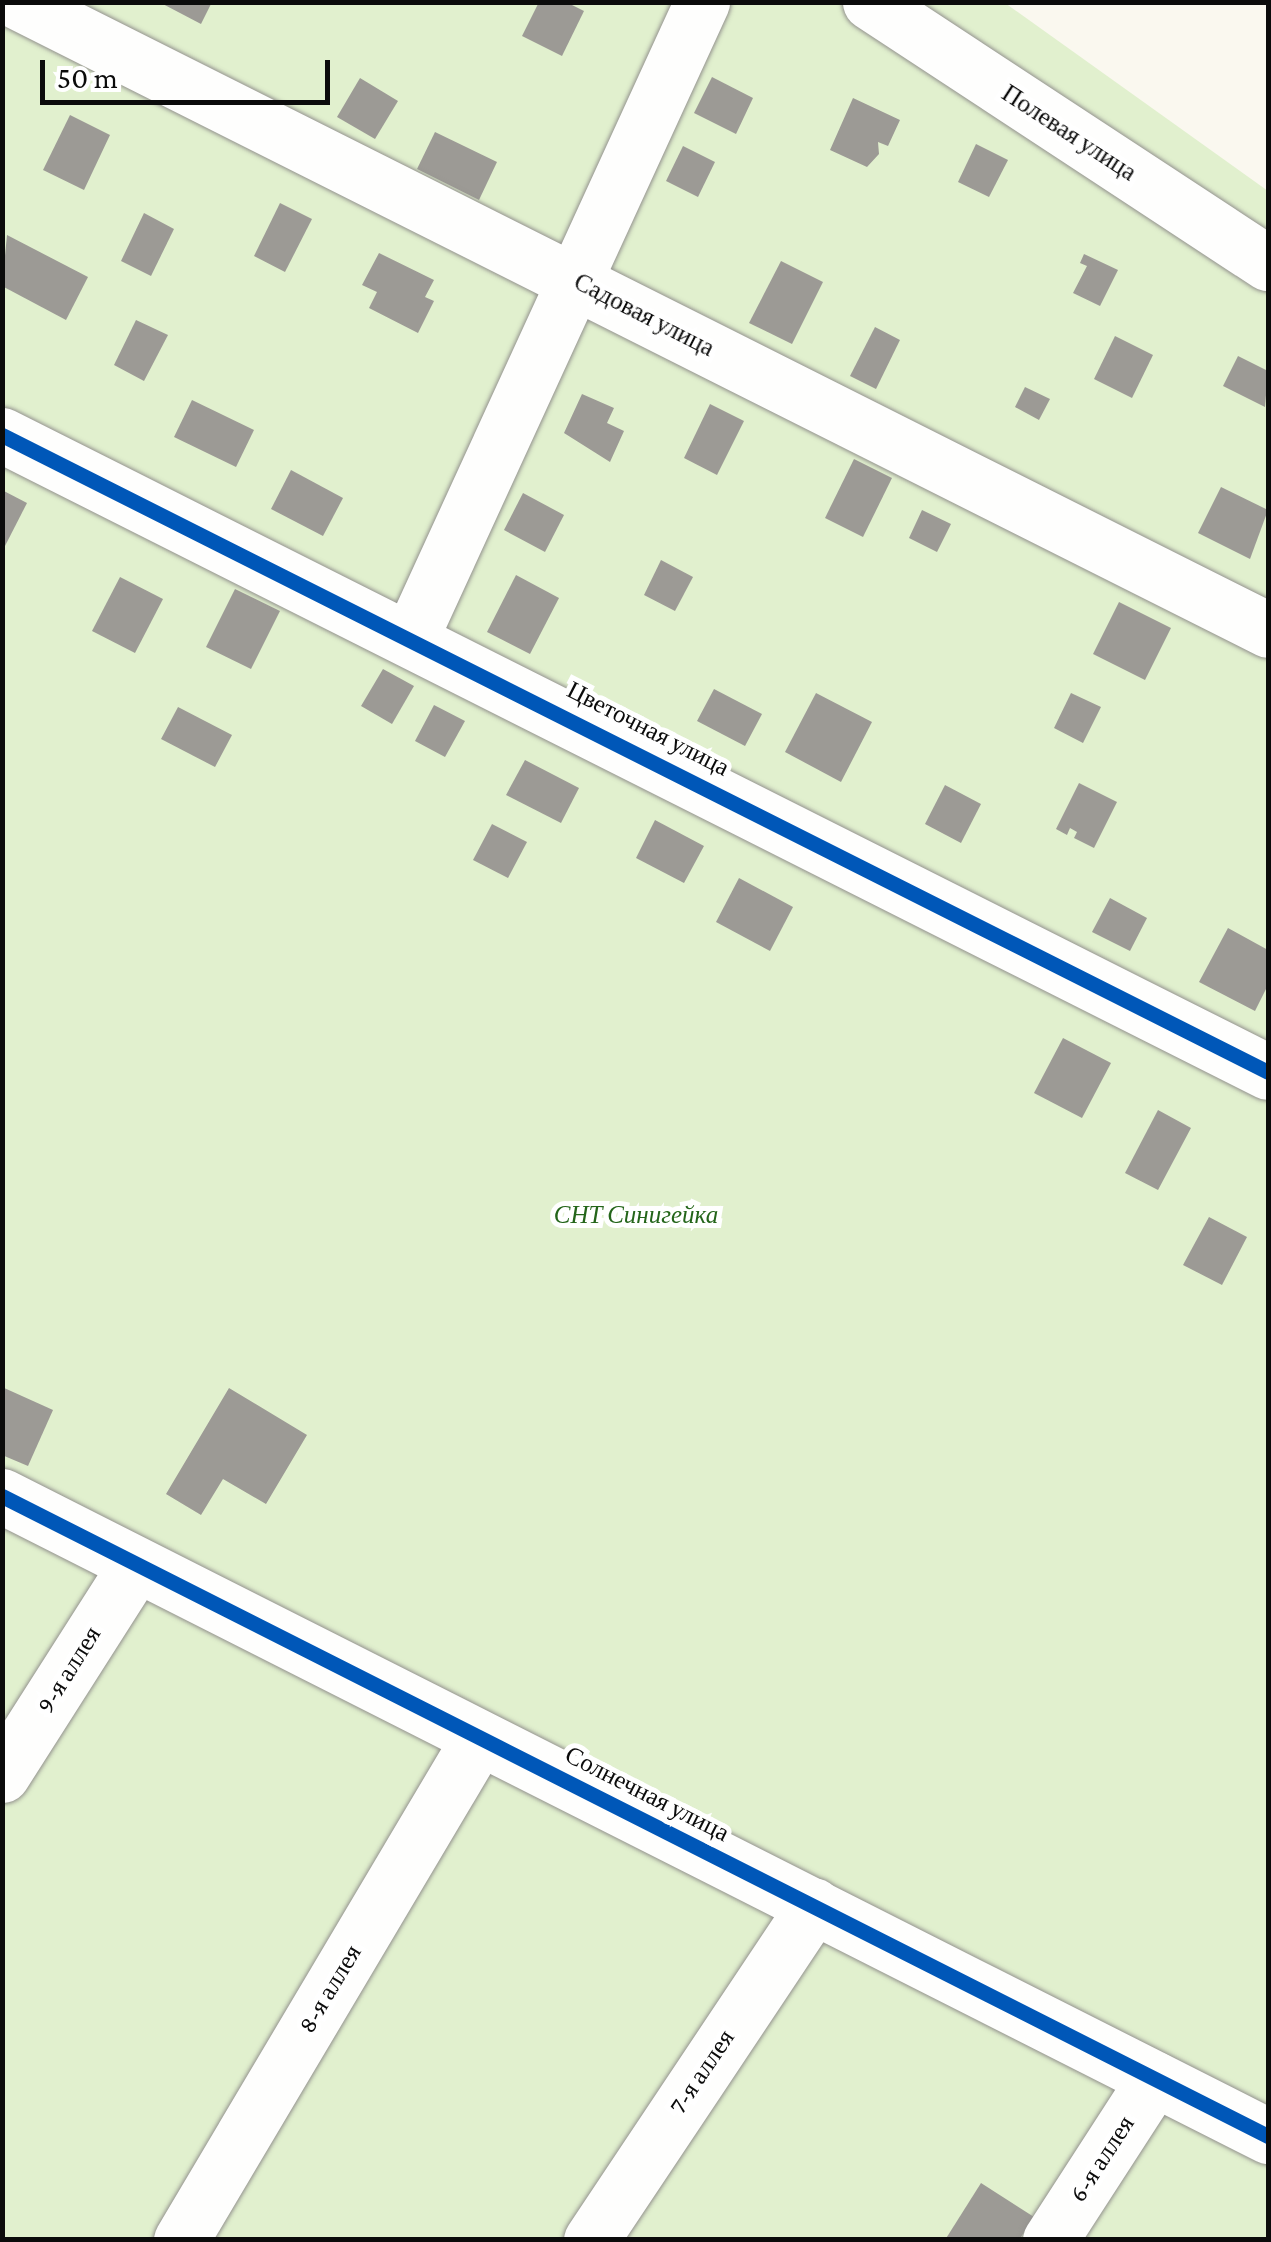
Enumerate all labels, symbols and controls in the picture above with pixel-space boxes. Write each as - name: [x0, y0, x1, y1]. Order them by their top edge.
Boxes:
- scale bar: [45, 40, 335, 102]
- text: 50 m: [57, 61, 118, 94]
- street label: Полевая улица: [996, 78, 1142, 188]
- street label: Садовая улица: [569, 267, 719, 363]
- street label: Цветочная улица: [562, 675, 734, 783]
- park label: СНТ Синигейка: [554, 1200, 718, 1230]
- street label: 9-я аллея: [31, 1621, 107, 1719]
- street label: Солнечная улица: [560, 1740, 734, 1848]
- street label: 8-я аллея: [292, 1939, 368, 2039]
- street label: 7-я аллея: [663, 2024, 741, 2120]
- street label: 6-я аллея: [1063, 2110, 1141, 2208]

